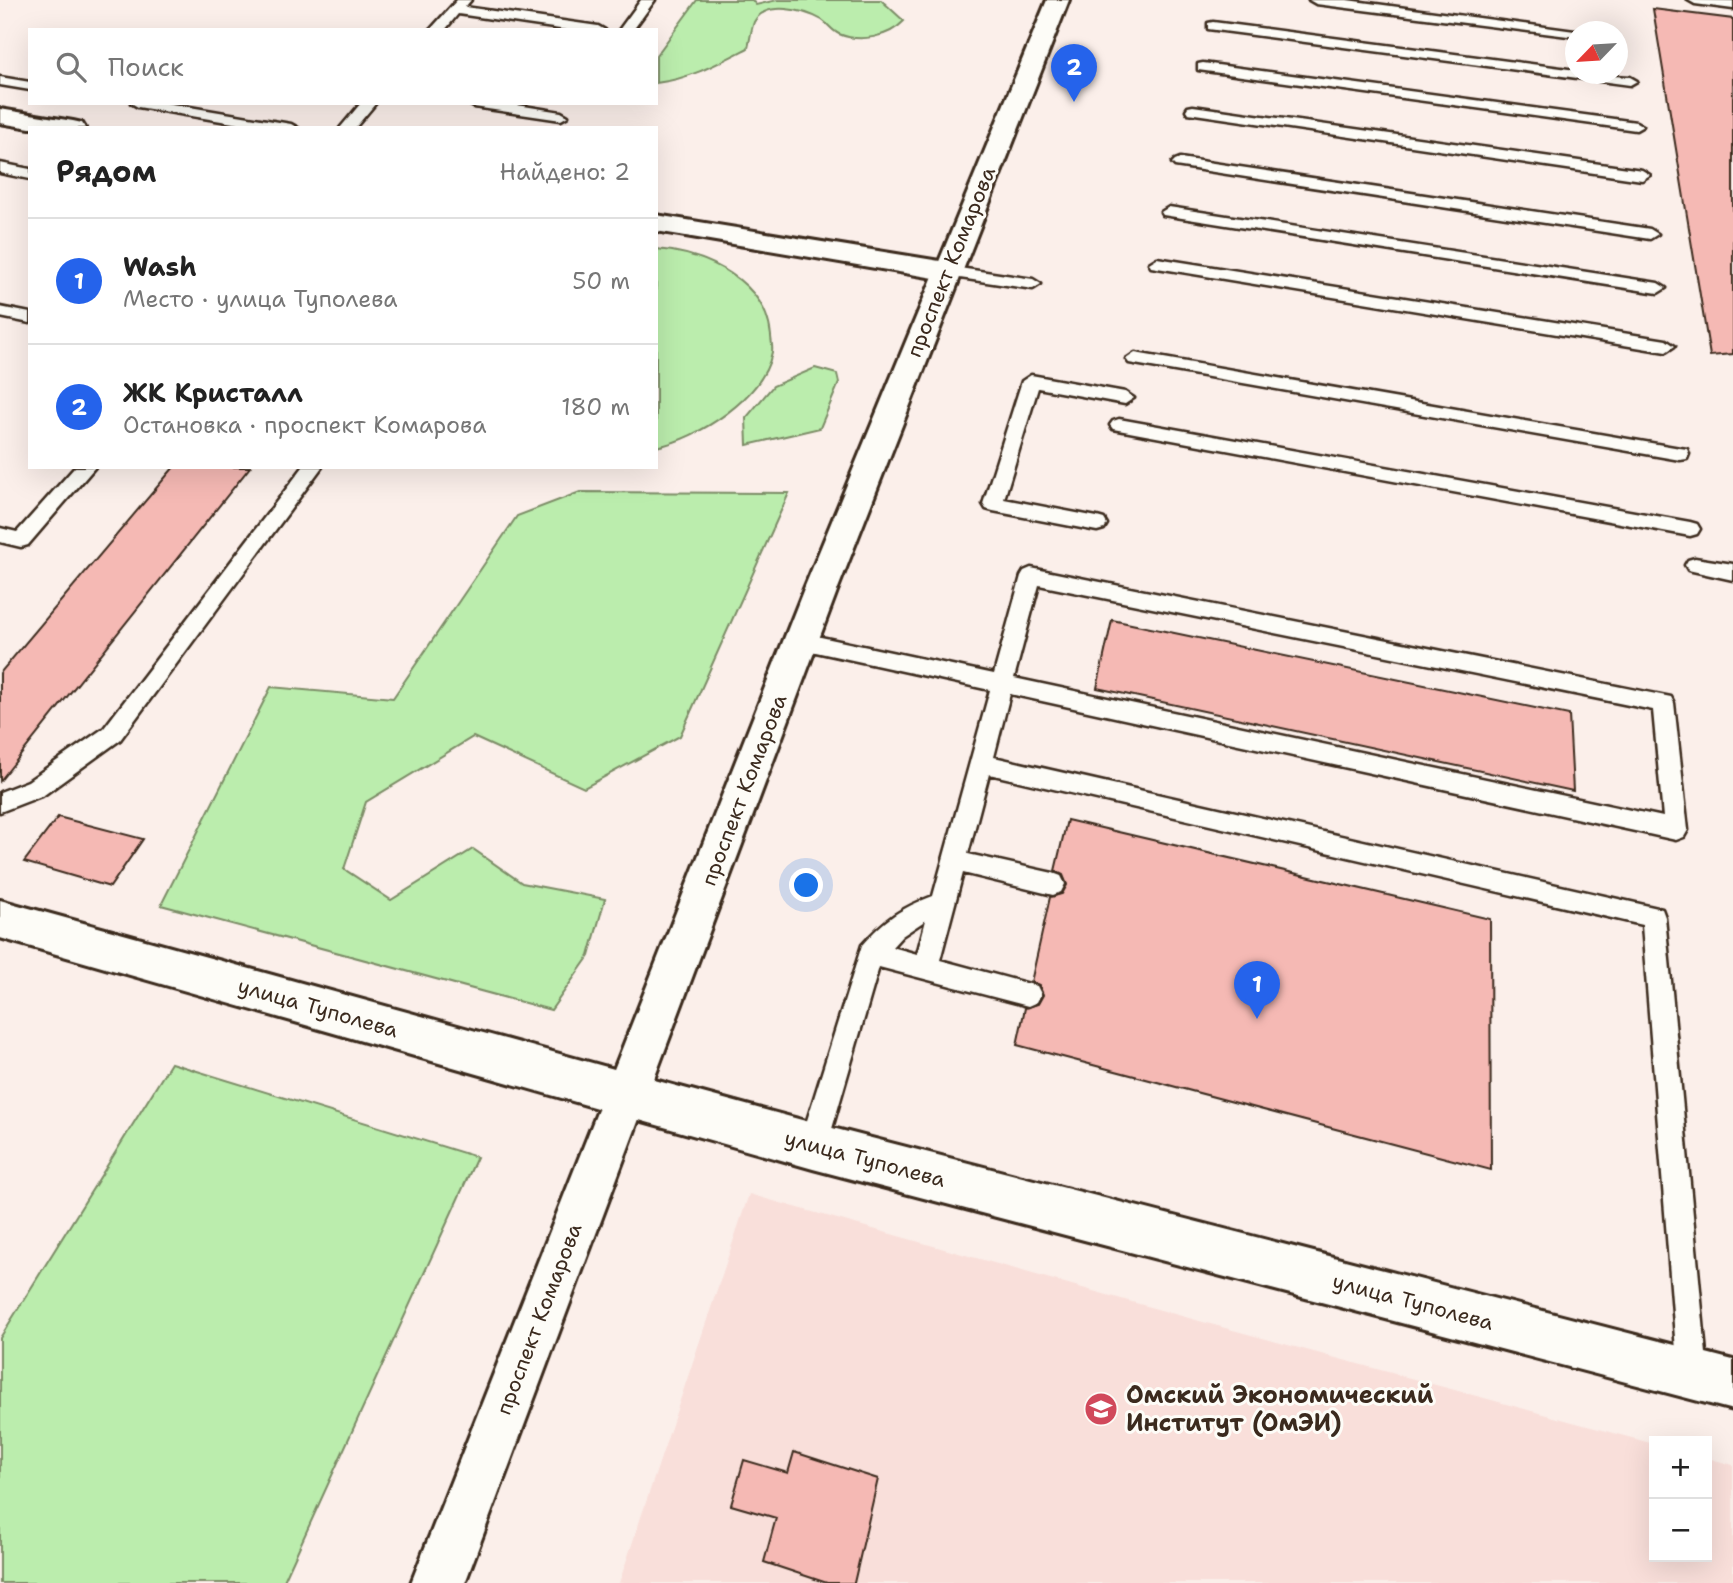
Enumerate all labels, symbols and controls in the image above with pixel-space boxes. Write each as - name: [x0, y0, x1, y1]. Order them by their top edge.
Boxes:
- north arrow: [1565, 21, 1628, 84]
- search box: [28, 28, 658, 105]
- pin: 2: [1051, 44, 1097, 102]
- icon: search: [52, 48, 90, 86]
- text: Поиск: [108, 49, 184, 84]
- text: Рядом: [56, 151, 156, 192]
- text: Найдено: 2: [500, 157, 630, 187]
- street label: проспект Комарова: [900, 163, 1002, 361]
- text: Wash: [123, 249, 197, 284]
- text: 1: [74, 266, 84, 296]
- text: 50 m: [572, 266, 630, 296]
- text: Место · улица Туполева: [123, 284, 398, 314]
- text: ЖК Кристалл: [123, 375, 303, 410]
- text: 2: [71, 392, 87, 422]
- text: 180 m: [561, 392, 630, 422]
- text: Остановка · проспект Комарова: [123, 410, 487, 440]
- street label: проспект Комарова: [695, 690, 793, 890]
- your location: [789, 868, 823, 902]
- pin: 1: [1234, 961, 1280, 1019]
- street label: улица Туполева: [235, 972, 401, 1044]
- street label: улица Туполева: [781, 1124, 949, 1194]
- street label: проспект Комарова: [490, 1219, 588, 1419]
- street label: улица Туполева: [1329, 1267, 1497, 1337]
- place label: Омский Экономический Институт (ОмЭИ): [1126, 1379, 1434, 1439]
- school or university icon: Омский Экономический Институт (ОмЭИ): [1082, 1390, 1120, 1428]
- map controls: [1649, 1436, 1712, 1562]
- button: +: [1649, 1436, 1712, 1499]
- button: −: [1649, 1499, 1712, 1562]

